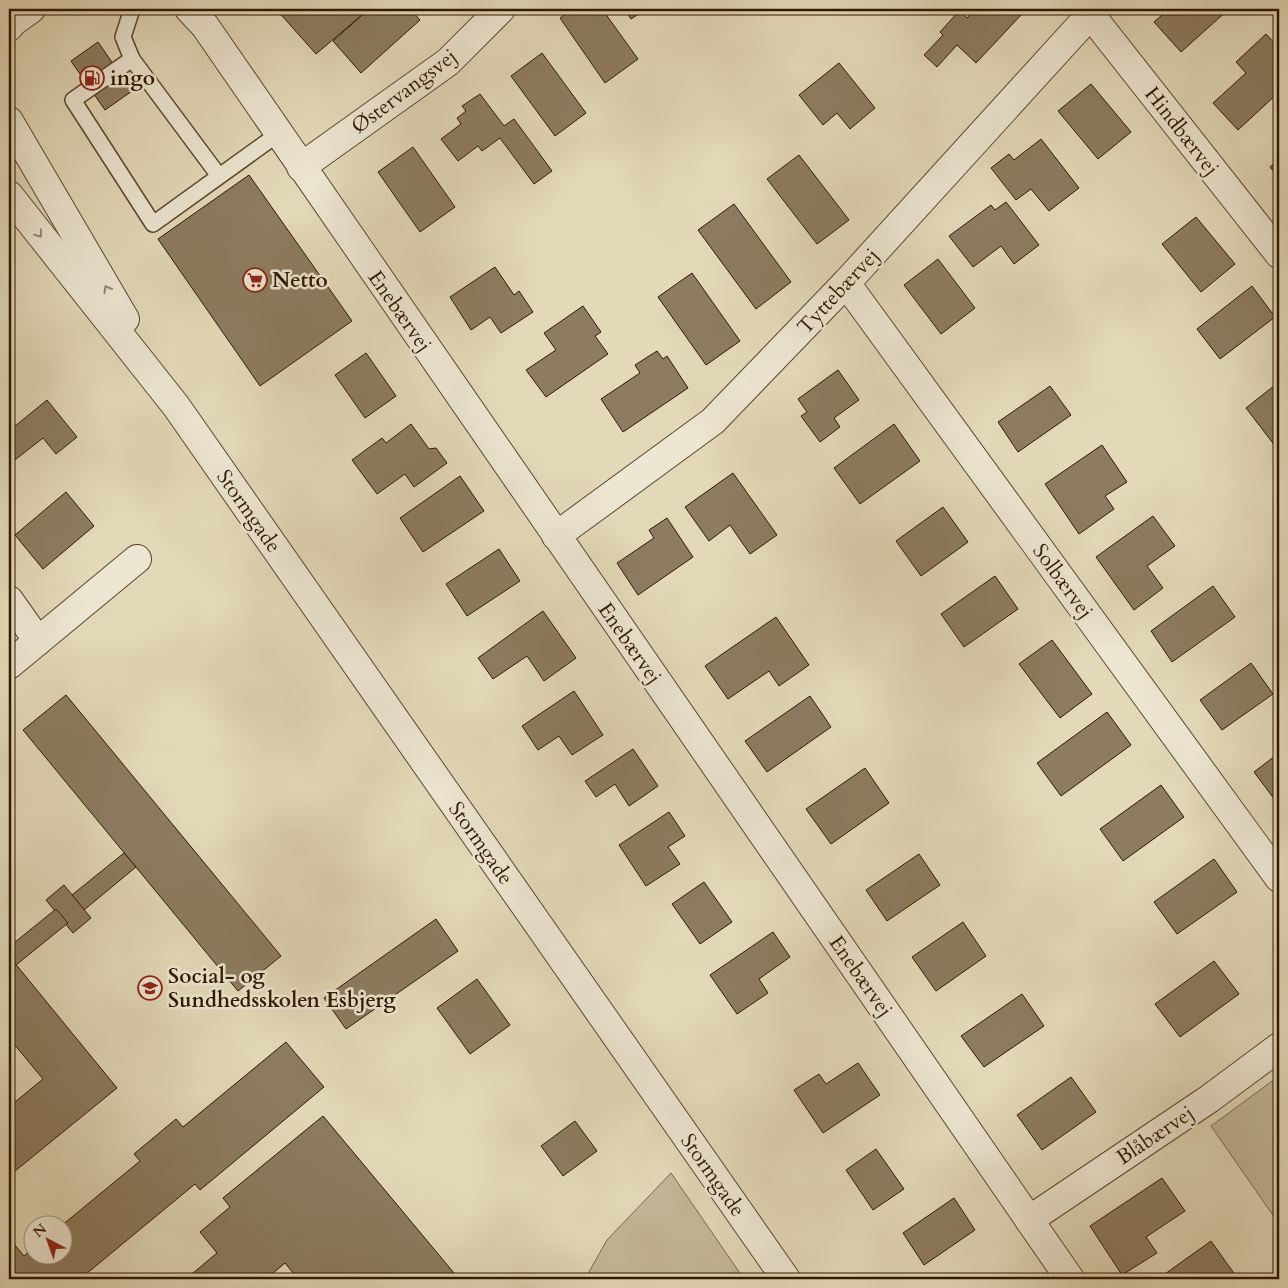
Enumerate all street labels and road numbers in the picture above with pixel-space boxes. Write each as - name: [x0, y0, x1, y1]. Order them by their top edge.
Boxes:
- street label: Østervangsvej: [345, 42, 463, 141]
- street label: Hindbærvej: [1138, 81, 1226, 182]
- street label: Tyttebærvej: [791, 242, 886, 341]
- street label: Enebærvej: [361, 265, 438, 358]
- street label: Stormgade: [209, 464, 288, 559]
- street label: Solbærvej: [1025, 538, 1100, 625]
- street label: Enebærvej: [591, 597, 668, 690]
- street label: Stormgade: [441, 796, 520, 891]
- street label: Enebærvej: [822, 930, 899, 1023]
- street label: Blåbærvej: [1111, 1099, 1200, 1172]
- street label: Stormgade: [673, 1128, 752, 1223]

